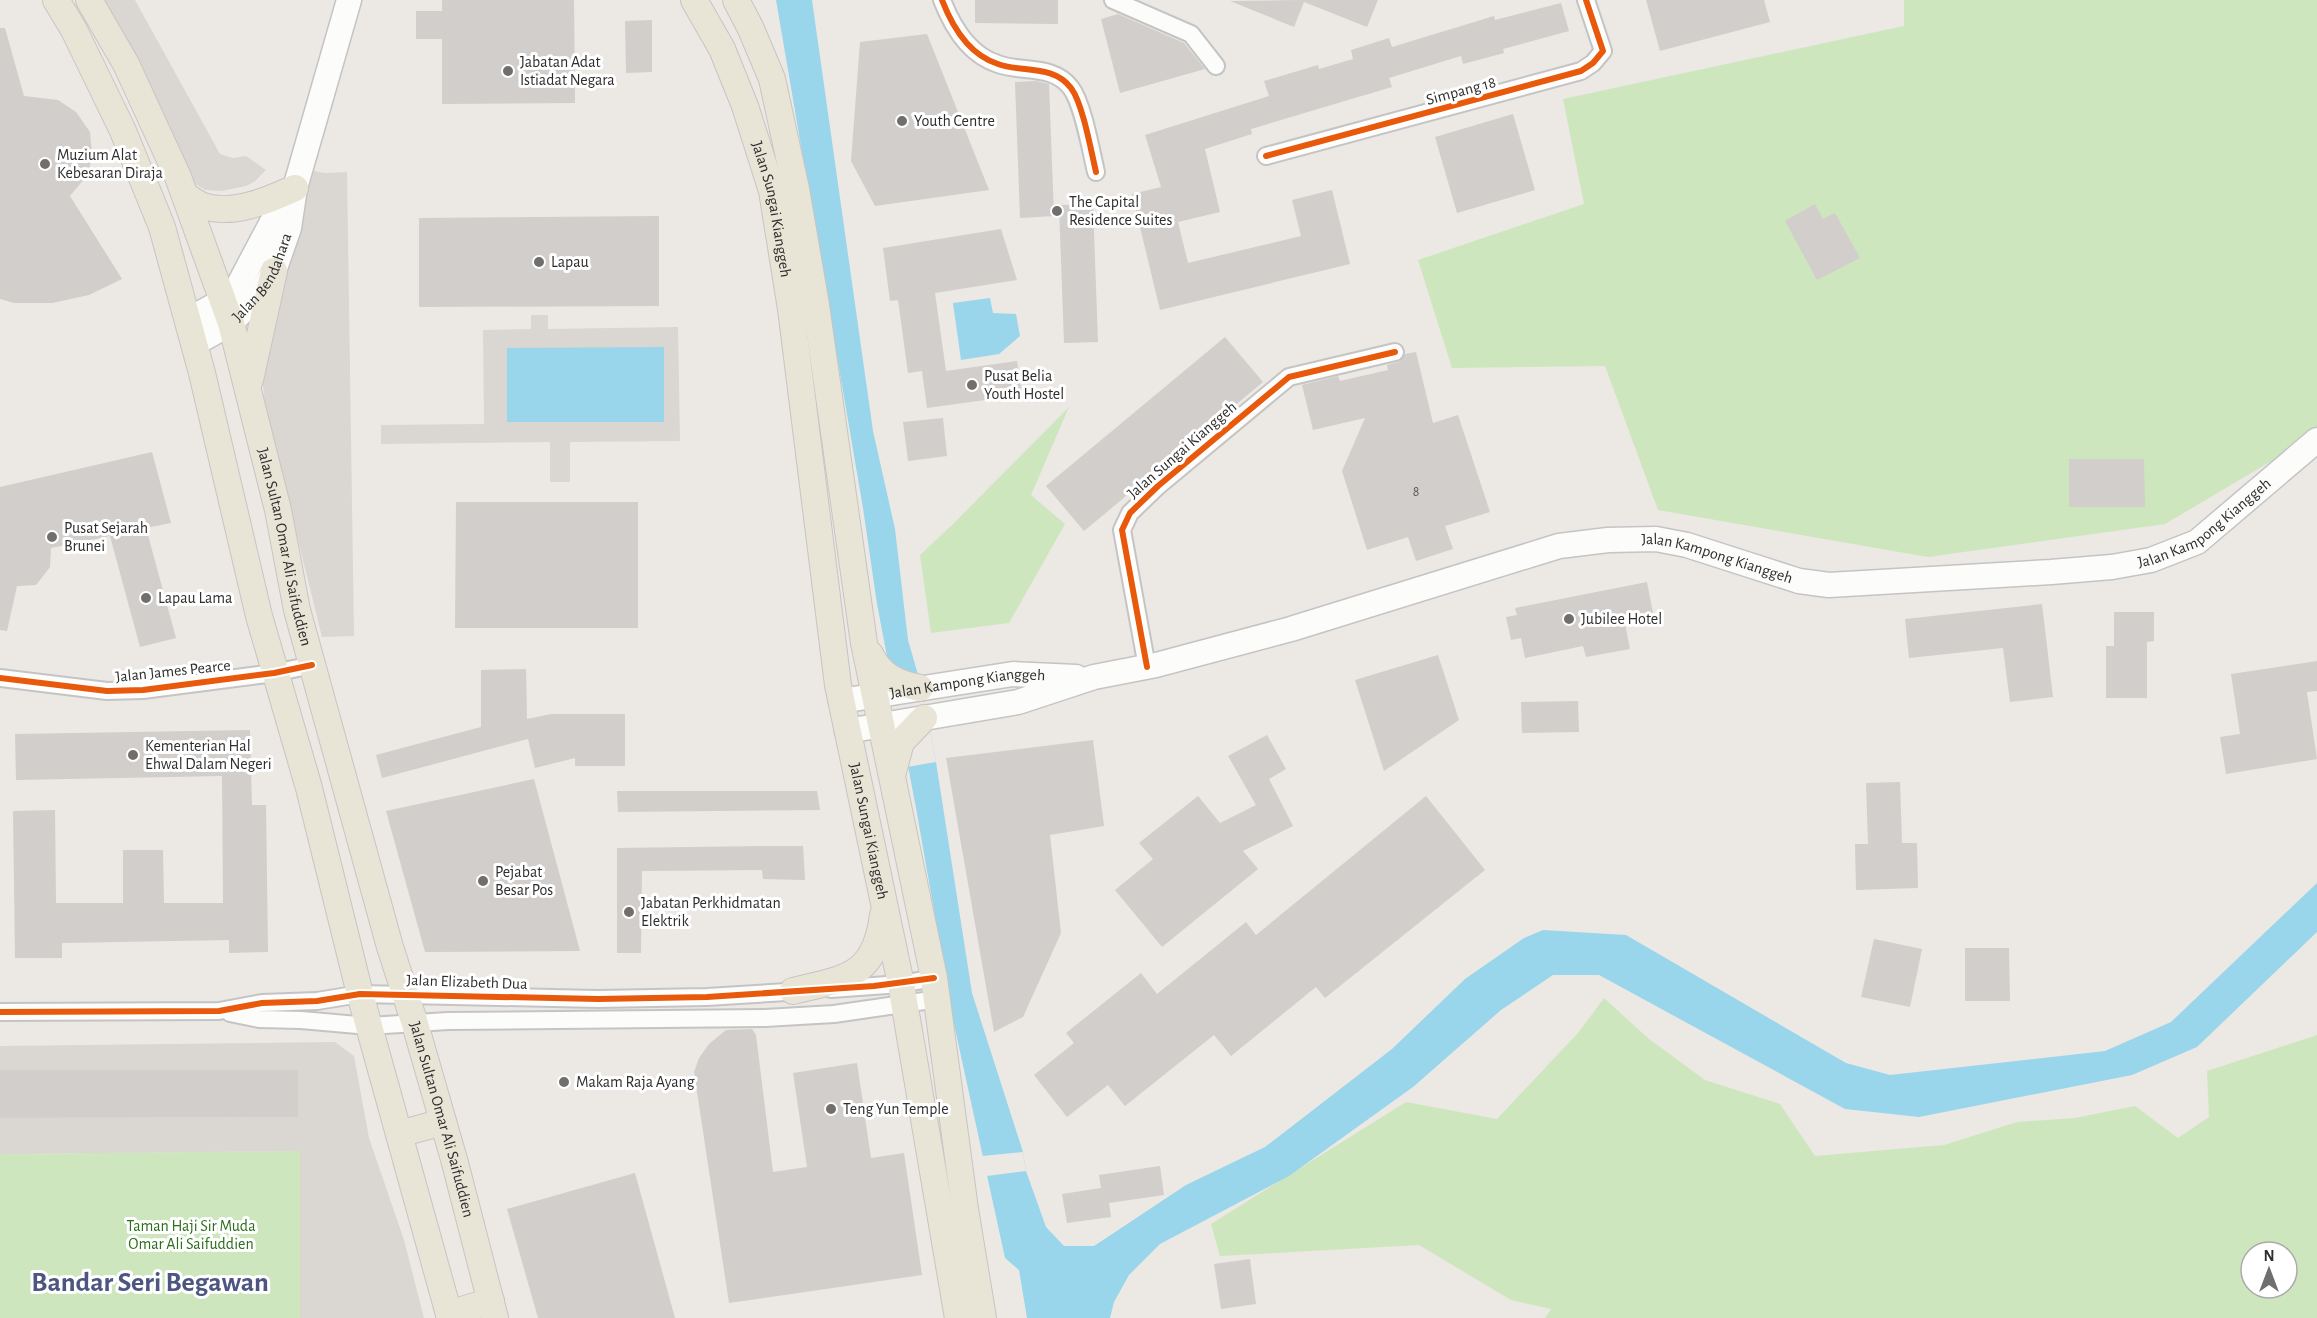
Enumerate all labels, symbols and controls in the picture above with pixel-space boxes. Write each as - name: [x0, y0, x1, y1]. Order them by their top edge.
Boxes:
- place label: Jabatan Adat Istiadat Negara: [520, 54, 615, 88]
- marker: Jabatan Adat Istiadat Negara: [501, 64, 515, 78]
- street label: Simpang 18: [1424, 74, 1498, 108]
- place label: Youth Centre: [914, 113, 995, 129]
- marker: Youth Centre: [895, 114, 909, 128]
- street label: Jalan Sungai Kianggeh: [749, 139, 794, 279]
- place label: Muzium Alat Kebesaran Diraja: [57, 147, 163, 182]
- marker: Muzium Alat Kebesaran Diraja: [38, 157, 52, 171]
- place label: The Capital Residence Suites: [1069, 194, 1172, 228]
- marker: The Capital Residence Suites: [1050, 204, 1064, 218]
- street label: Jalan Bendahara: [229, 231, 295, 325]
- place label: Lapau: [551, 254, 589, 270]
- marker: Lapau: [532, 255, 546, 269]
- place label: Pusat Belia Youth Hostel: [984, 368, 1064, 402]
- marker: Pusat Belia Youth Hostel: [965, 378, 979, 392]
- street label: Jalan Sungai Kianggeh: [1124, 398, 1240, 502]
- street label: Jalan Sultan Omar Ali Saifuddien: [255, 446, 315, 648]
- street label: Jalan Kampong Kianggeh: [2136, 475, 2274, 570]
- house number: 8: [1413, 485, 1419, 499]
- place label: Pusat Sejarah Brunei: [64, 520, 148, 554]
- marker: Pusat Sejarah Brunei: [45, 530, 59, 544]
- street label: Jalan Kampong Kianggeh: [1641, 531, 1795, 586]
- place label: Lapau Lama: [158, 590, 232, 606]
- marker: Lapau Lama: [139, 591, 153, 605]
- place label: Jubilee Hotel: [1581, 611, 1662, 627]
- marker: Jubilee Hotel: [1562, 612, 1576, 626]
- street label: Jalan James Pearce: [115, 657, 231, 685]
- street label: Jalan Kampong Kianggeh: [889, 666, 1046, 701]
- place label: Kementerian Hal Ehwal Dalam Negeri: [145, 738, 272, 772]
- marker: Kementerian Hal Ehwal Dalam Negeri: [126, 748, 140, 762]
- street label: Jalan Sungai Kianggeh: [847, 762, 891, 901]
- place label: Pejabat Besar Pos: [495, 864, 553, 898]
- marker: Pejabat Besar Pos: [476, 874, 490, 888]
- place label: Jabatan Perkhidmatan Elektrik: [641, 895, 781, 929]
- marker: Jabatan Perkhidmatan Elektrik: [622, 905, 636, 919]
- street label: Jalan Elizabeth Dua: [406, 972, 528, 992]
- street label: Jalan Sultan Omar Ali Saifuddien: [407, 1020, 477, 1219]
- place label: Makam Raja Ayang: [576, 1074, 695, 1091]
- marker: Makam Raja Ayang: [557, 1075, 571, 1089]
- place label: Teng Yun Temple: [843, 1101, 949, 1117]
- marker: Teng Yun Temple: [824, 1102, 838, 1116]
- park label: Taman Haji Sir Muda Omar Ali Saifuddien: [126, 1218, 256, 1252]
- north arrow: [2239, 1240, 2299, 1300]
- text: N: [2263, 1248, 2275, 1264]
- district label: Bandar Seri Begawan: [31, 1269, 269, 1297]

